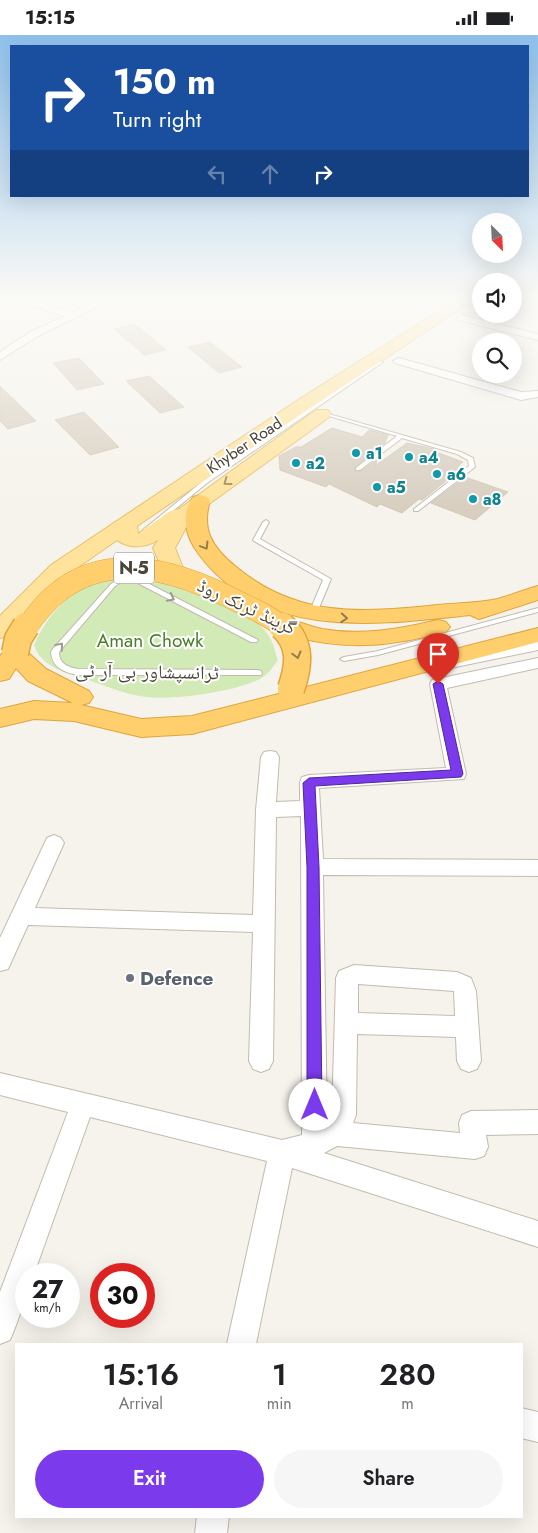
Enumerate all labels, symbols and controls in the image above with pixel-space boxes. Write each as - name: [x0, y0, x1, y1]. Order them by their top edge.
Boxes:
- text: 15:15: [25, 4, 75, 31]
- text: 150 m: [113, 57, 216, 107]
- icon: right: [30, 65, 95, 130]
- text: Turn right: [113, 103, 201, 135]
- icon: left: [203, 160, 231, 188]
- icon: ahead: [256, 160, 284, 188]
- icon: right: [309, 160, 337, 188]
- north arrow: [472, 213, 522, 263]
- map controls: [472, 213, 522, 383]
- button: sound: [472, 273, 522, 323]
- button: search: [472, 333, 522, 383]
- street label: Khyber Road: [202, 412, 287, 479]
- place label: a1: [366, 442, 383, 465]
- place label: a4: [419, 446, 439, 469]
- marker: a1: [350, 447, 362, 459]
- marker: a4: [403, 451, 415, 463]
- place label: a2: [306, 452, 325, 475]
- marker: a2: [290, 457, 302, 469]
- place label: a6: [447, 463, 466, 486]
- marker: a6: [431, 468, 443, 480]
- one-way arrow: [223, 476, 232, 486]
- place label: a5: [387, 476, 406, 499]
- marker: a5: [371, 481, 383, 493]
- place label: a8: [483, 488, 502, 511]
- marker: a8: [467, 493, 479, 505]
- one-way arrow: [199, 541, 209, 550]
- road number: N-5: [114, 553, 154, 583]
- street label: گرینڈ ٹرنک روڈ: [193, 572, 301, 641]
- one-way arrow: [165, 592, 174, 602]
- one-way arrow: [341, 612, 349, 623]
- park label: Aman Chowk: [97, 627, 204, 654]
- pin: [417, 633, 459, 684]
- icon: arrive: [424, 640, 452, 668]
- one-way arrow: [55, 642, 64, 651]
- one-way arrow: [291, 650, 302, 659]
- street label: ٹرانسپشاور بی آر ٹی: [75, 657, 219, 686]
- place label: Defence: [140, 965, 214, 992]
- marker: Defence: [124, 972, 136, 984]
- position arrow: [288, 1078, 340, 1130]
- speed limit sign: 30: [90, 1263, 155, 1328]
- text: 27: [32, 1271, 63, 1307]
- text: km/h: [34, 1299, 61, 1317]
- text: 15:16: [103, 1353, 179, 1396]
- text: 1: [272, 1353, 287, 1396]
- text: 280: [379, 1353, 436, 1396]
- text: Arrival: [119, 1392, 163, 1415]
- text: min: [267, 1392, 292, 1415]
- text: m: [401, 1392, 414, 1415]
- button: Exit: [35, 1450, 264, 1508]
- button: Share: [274, 1450, 503, 1508]

